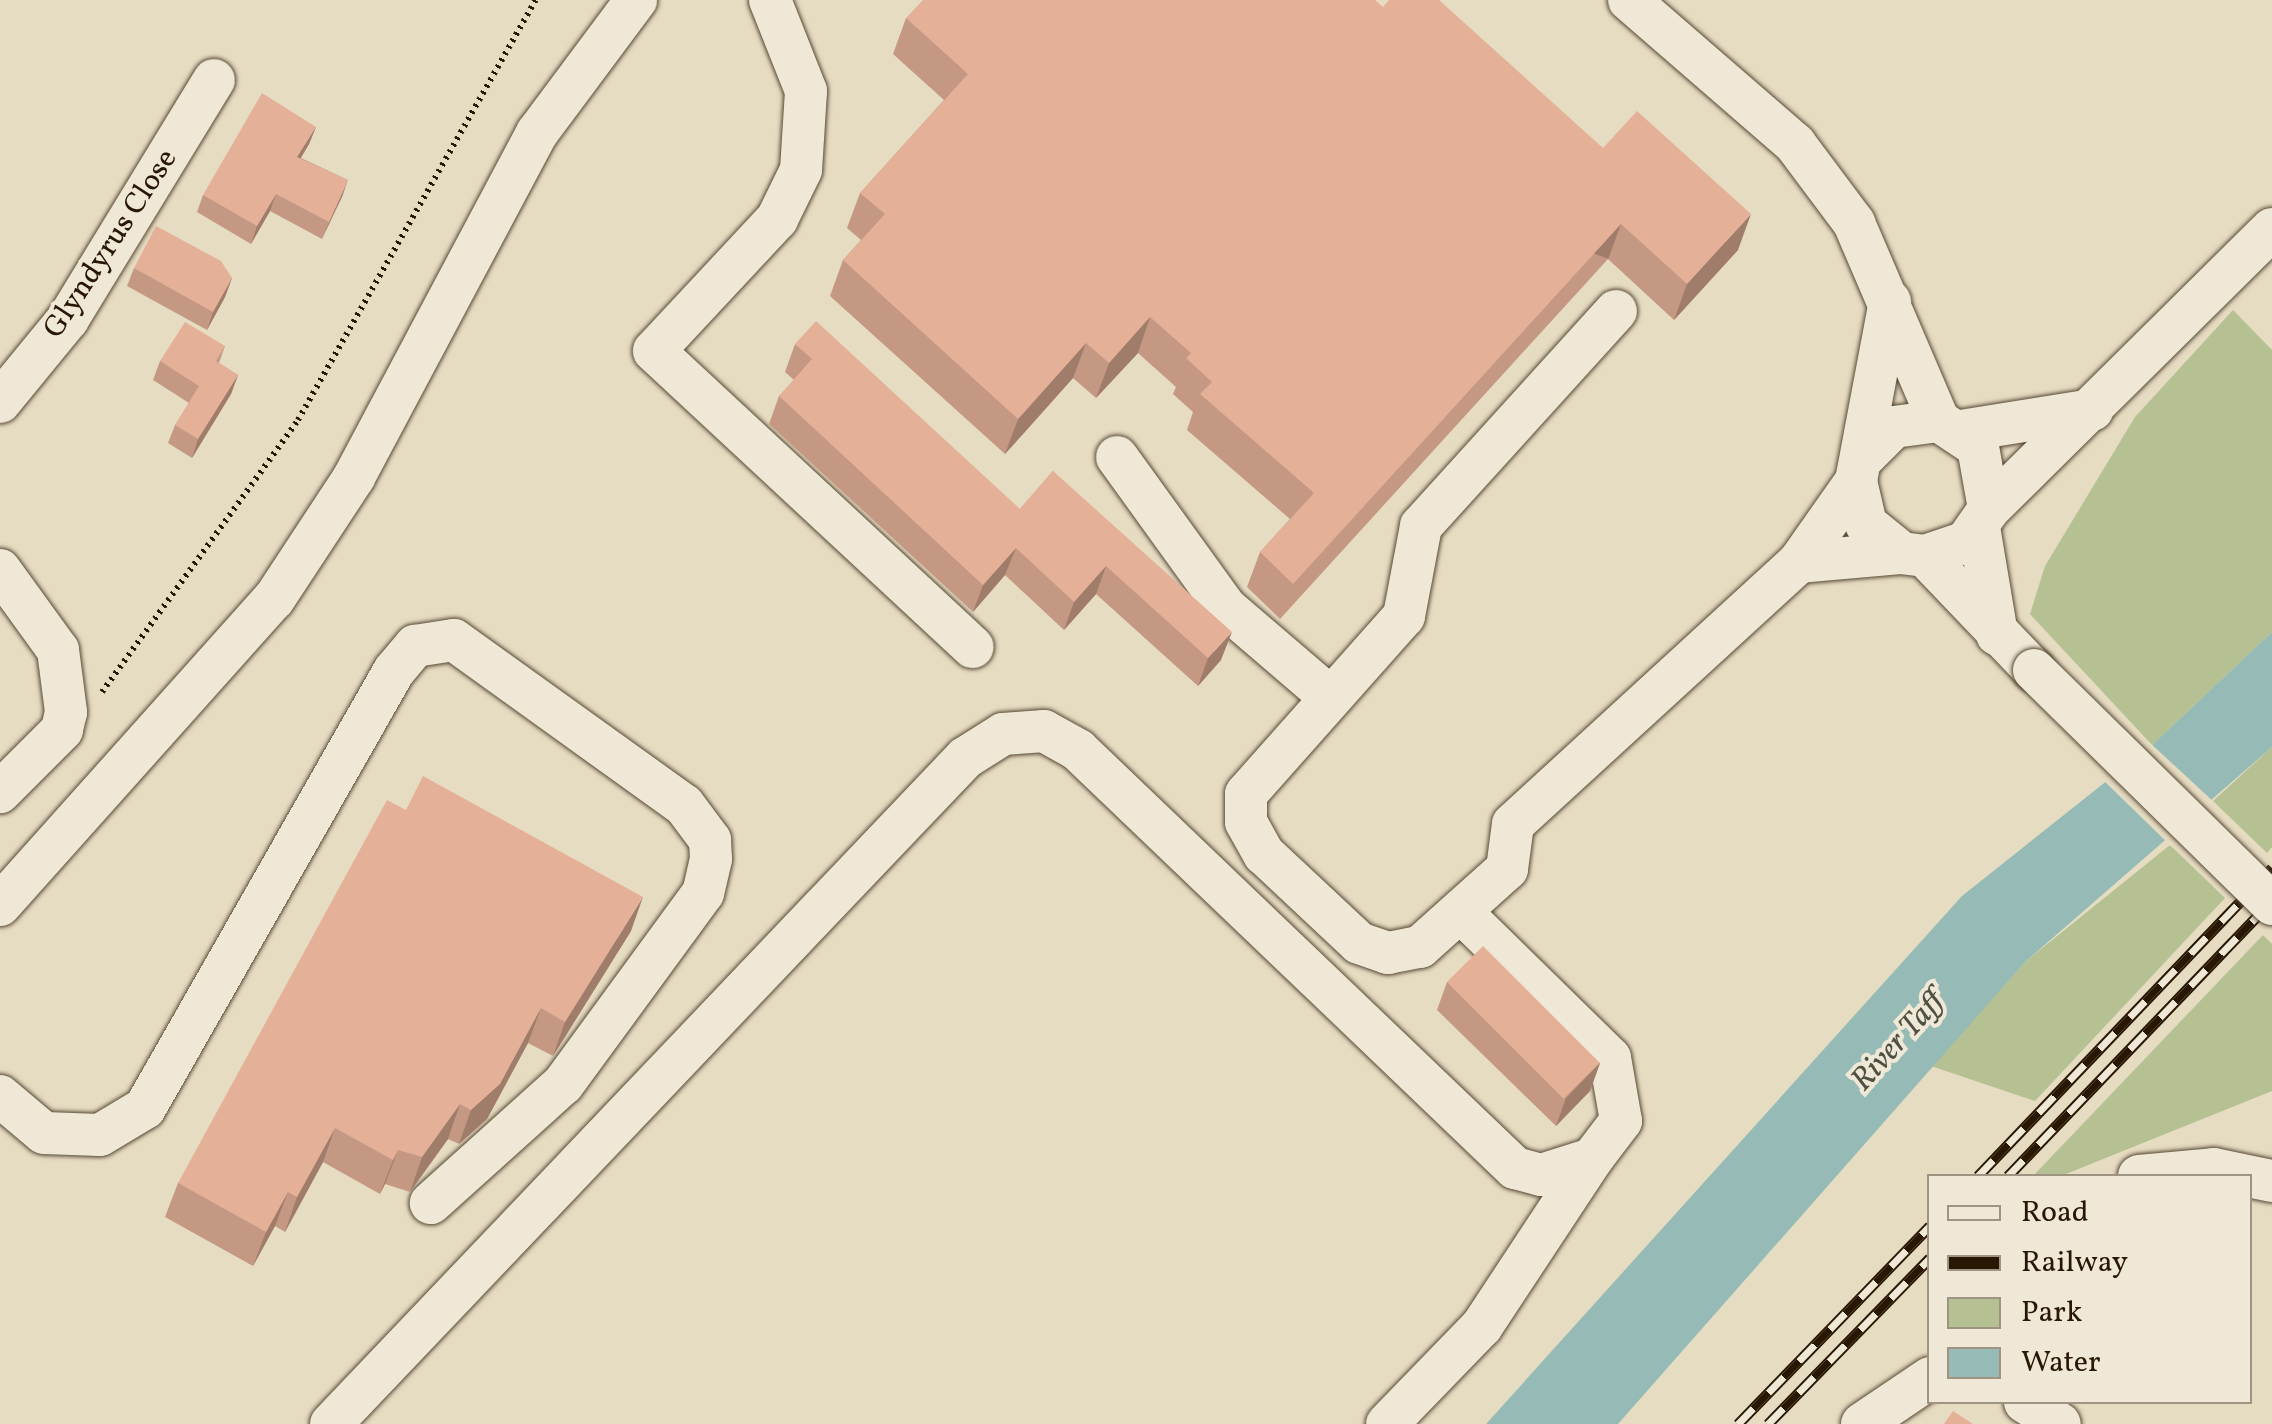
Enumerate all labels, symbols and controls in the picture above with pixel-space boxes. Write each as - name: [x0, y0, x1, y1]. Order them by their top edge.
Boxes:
- street label: Glyndyrus Close: [37, 143, 185, 345]
- water label: River Taff: [1844, 984, 1954, 1100]
- legend: [1927, 1174, 2252, 1404]
- text: Road: [2021, 1192, 2089, 1234]
- text: Railway: [2021, 1242, 2128, 1284]
- text: Park: [2021, 1292, 2082, 1334]
- text: Water: [2021, 1342, 2101, 1384]

